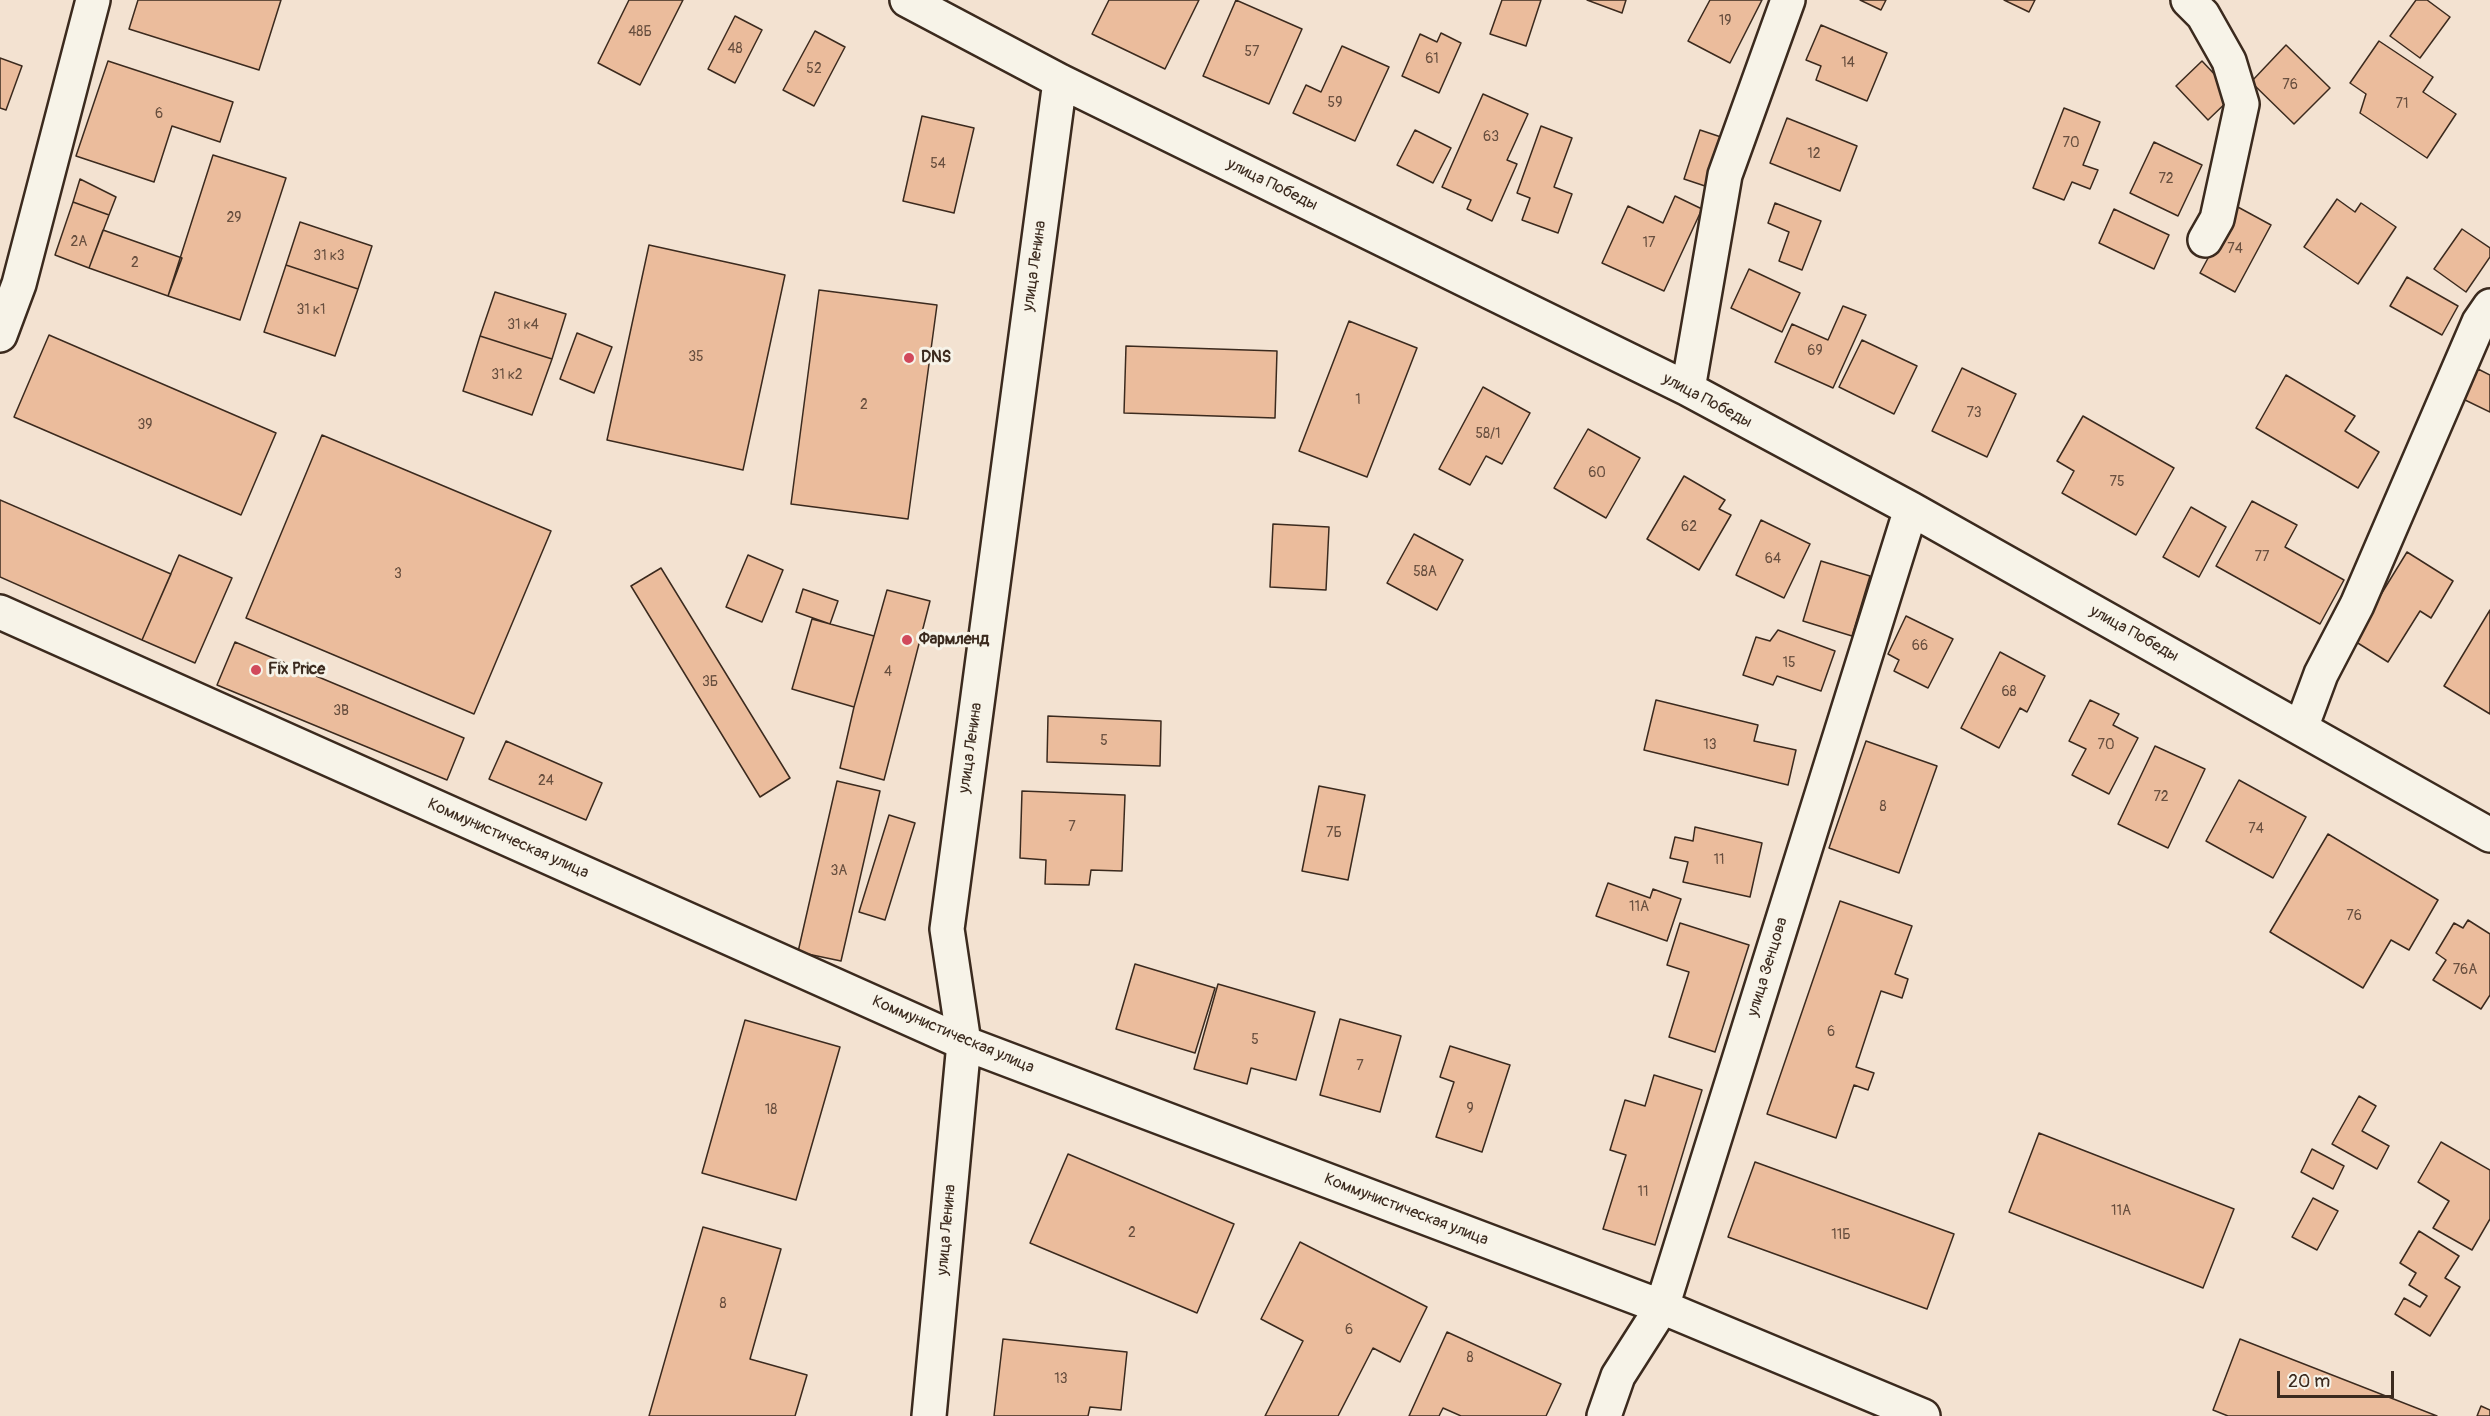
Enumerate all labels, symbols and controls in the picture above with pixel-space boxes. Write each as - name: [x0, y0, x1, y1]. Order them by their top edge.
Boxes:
- house number: 19: [1719, 13, 1731, 29]
- house number: 48Б: [628, 24, 652, 40]
- house number: 48: [727, 41, 743, 57]
- house number: 57: [1245, 44, 1259, 60]
- house number: 61: [1425, 51, 1439, 67]
- house number: 14: [1841, 55, 1855, 71]
- house number: 52: [806, 61, 822, 77]
- house number: 76: [2282, 77, 2298, 93]
- house number: 59: [1328, 95, 1342, 111]
- house number: 71: [2396, 96, 2408, 112]
- house number: 6: [155, 106, 163, 122]
- house number: 63: [1483, 129, 1499, 145]
- house number: 70: [2063, 135, 2079, 151]
- house number: 12: [1807, 146, 1821, 162]
- street label: улица Победы: [1224, 155, 1320, 215]
- house number: 54: [930, 156, 946, 172]
- house number: 72: [2158, 171, 2174, 187]
- house number: 29: [226, 210, 242, 226]
- street label: улица Ленина: [1019, 219, 1051, 313]
- house number: 2А: [71, 234, 87, 250]
- house number: 17: [1643, 235, 1655, 251]
- house number: 74: [2227, 241, 2243, 257]
- house number: 31 к3: [313, 248, 345, 264]
- house number: 2: [131, 255, 139, 271]
- house number: 31 к1: [296, 302, 326, 318]
- house number: 31 к4: [507, 317, 539, 333]
- house number: 69: [1807, 343, 1823, 359]
- place label: DNS: [921, 348, 951, 368]
- house number: 35: [688, 349, 704, 365]
- marker: DNS: [902, 351, 916, 365]
- house number: 31 к2: [491, 367, 523, 383]
- street label: улица Победы: [1659, 369, 1755, 433]
- house number: 1: [1355, 392, 1361, 408]
- house number: 2: [860, 397, 868, 413]
- house number: 73: [1966, 405, 1982, 421]
- house number: 39: [137, 417, 153, 433]
- house number: 58/1: [1475, 426, 1501, 442]
- house number: 60: [1588, 465, 1606, 481]
- house number: 75: [2110, 474, 2124, 490]
- house number: 62: [1681, 519, 1697, 535]
- house number: 77: [2255, 549, 2269, 565]
- house number: 64: [1765, 551, 1781, 567]
- house number: 58А: [1413, 564, 1437, 580]
- house number: 3: [394, 566, 402, 582]
- street label: улица Победы: [2086, 602, 2182, 666]
- place label: Фармленд: [919, 630, 989, 650]
- marker: Фармленд: [900, 633, 914, 647]
- house number: 66: [1912, 638, 1928, 654]
- house number: 15: [1782, 655, 1796, 671]
- place label: Fix Price: [268, 660, 325, 680]
- marker: Fix Price: [249, 663, 263, 677]
- house number: 4: [884, 664, 892, 680]
- house number: 3Б: [702, 674, 718, 690]
- house number: 68: [2001, 684, 2017, 700]
- street label: улица Ленина: [955, 701, 987, 795]
- house number: 3В: [333, 703, 349, 719]
- house number: 5: [1100, 733, 1108, 749]
- house number: 13: [1703, 737, 1717, 753]
- house number: 70: [2098, 737, 2114, 753]
- house number: 24: [538, 773, 554, 789]
- house number: 72: [2153, 789, 2169, 805]
- street label: Коммунистическая улица: [424, 795, 592, 883]
- house number: 8: [1879, 799, 1887, 815]
- house number: 7: [1068, 819, 1076, 835]
- house number: 74: [2248, 821, 2264, 837]
- house number: 7Б: [1326, 825, 1342, 841]
- house number: 11: [1714, 852, 1724, 868]
- house number: 3А: [831, 863, 847, 879]
- house number: 11А: [1629, 899, 1649, 915]
- house number: 76: [2346, 908, 2362, 924]
- street label: улица Зенцова: [1744, 915, 1792, 1019]
- house number: 76А: [2453, 962, 2477, 978]
- street label: Коммунистическая улица: [869, 992, 1037, 1078]
- house number: 6: [1827, 1024, 1835, 1040]
- house number: 5: [1251, 1032, 1259, 1048]
- house number: 7: [1356, 1058, 1364, 1074]
- house number: 9: [1466, 1101, 1474, 1117]
- house number: 18: [765, 1102, 777, 1118]
- street label: Коммунистическая улица: [1321, 1170, 1491, 1250]
- street label: улица Ленина: [933, 1184, 961, 1276]
- house number: 11: [1638, 1184, 1648, 1200]
- house number: 11А: [2111, 1203, 2131, 1219]
- house number: 2: [1128, 1225, 1136, 1241]
- house number: 11Б: [1831, 1227, 1851, 1243]
- house number: 8: [719, 1296, 727, 1312]
- house number: 6: [1345, 1322, 1353, 1338]
- house number: 8: [1466, 1350, 1474, 1366]
- scale bar: [2280, 1359, 2397, 1397]
- text: 20 m: [2288, 1370, 2330, 1393]
- house number: 13: [1054, 1371, 1068, 1387]

